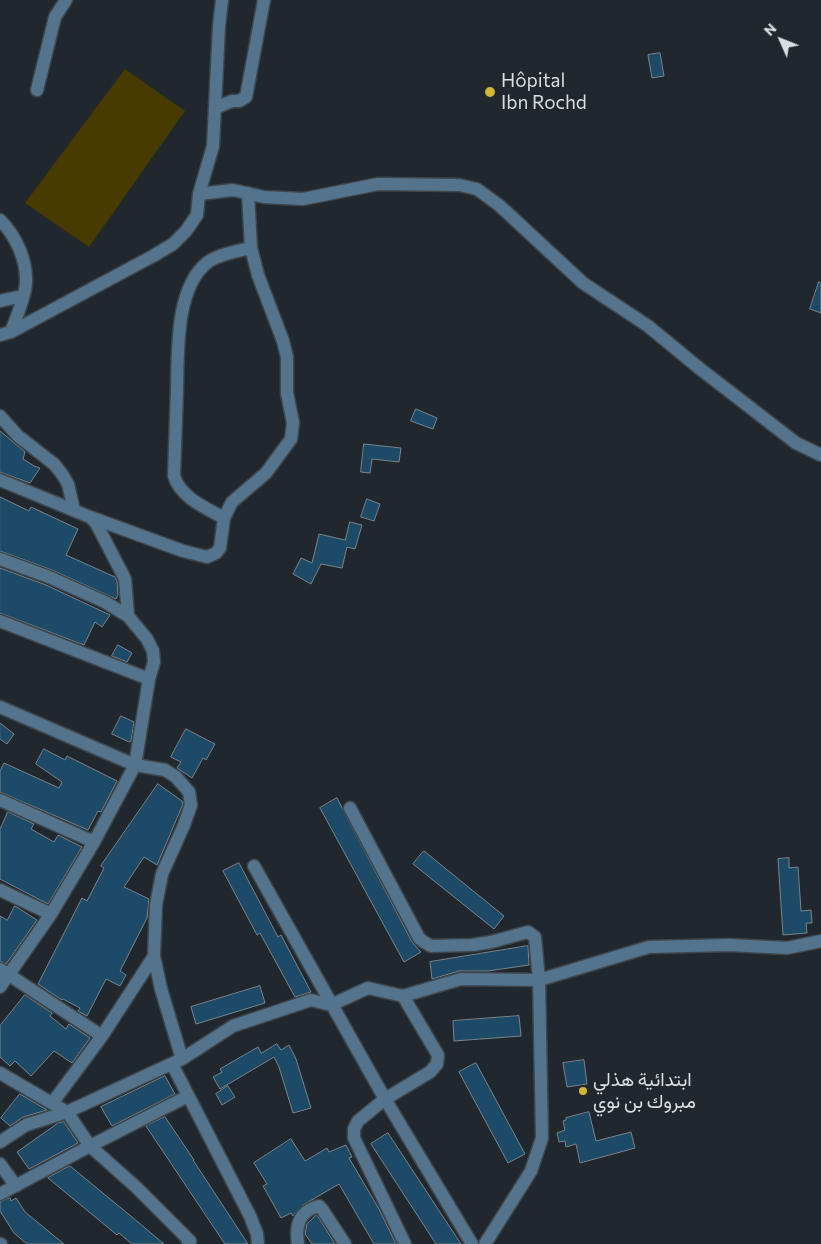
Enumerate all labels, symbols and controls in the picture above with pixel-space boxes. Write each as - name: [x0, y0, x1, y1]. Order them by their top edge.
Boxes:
- north arrow: [756, 15, 806, 65]
- text: N: [760, 20, 780, 39]
- place label: Hôpital Ibn Rochd: [501, 70, 587, 114]
- marker: Hôpital Ibn Rochd: [483, 85, 497, 99]
- place label: ابتدائية هذلي مبروك بن نوي: [593, 1069, 696, 1113]
- marker: ابتدائية هذلي مبروك بن نوي: [577, 1085, 589, 1097]

